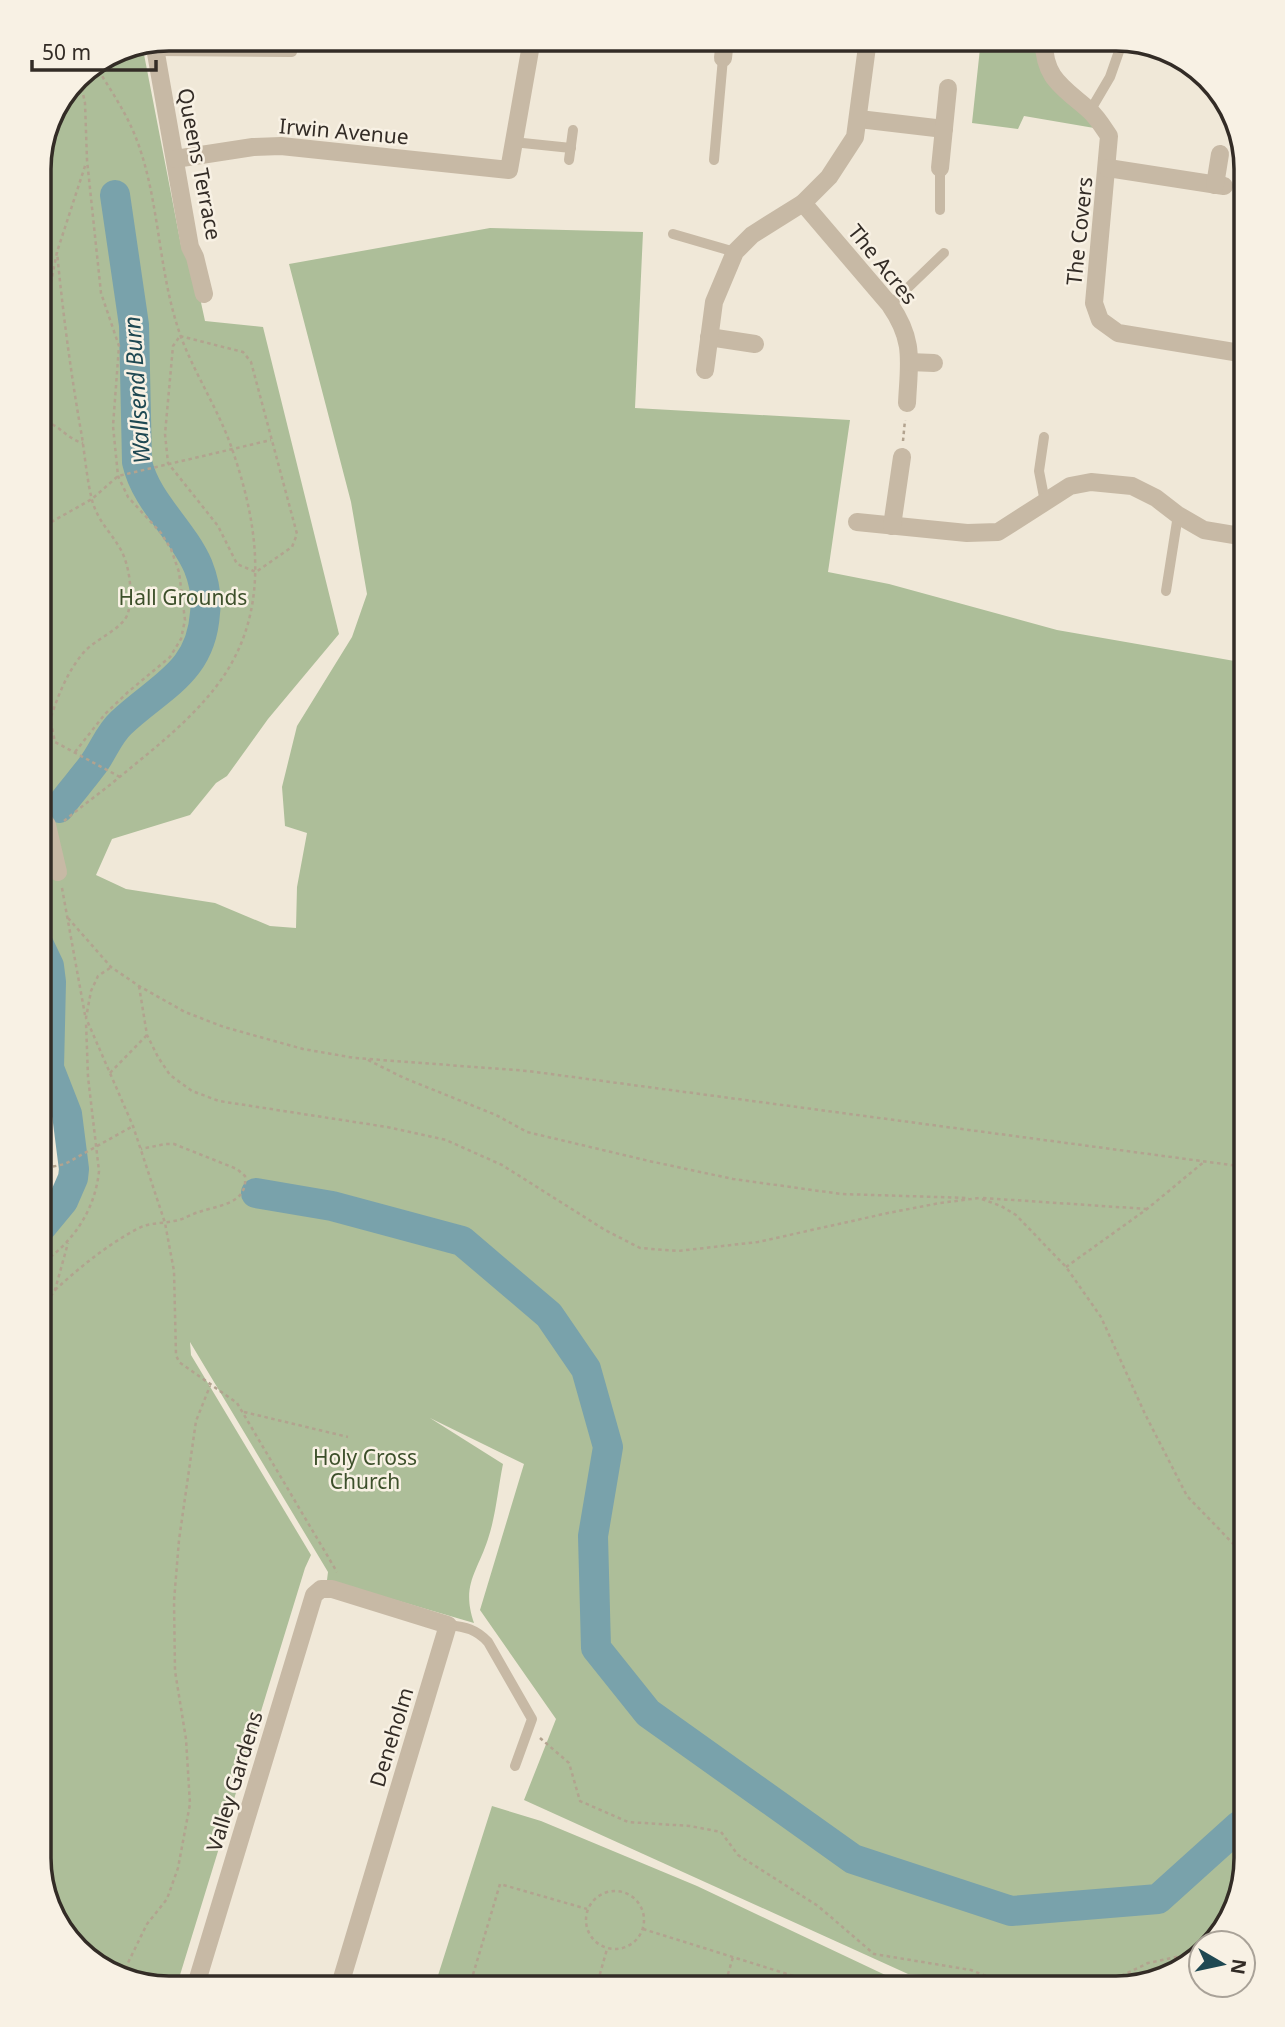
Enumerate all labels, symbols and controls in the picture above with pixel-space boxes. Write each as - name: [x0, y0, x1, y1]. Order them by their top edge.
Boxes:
- scale bar: [32, 28, 156, 72]
- text: 50 m: [42, 38, 91, 66]
- street label: Queens Terrace: [172, 86, 228, 242]
- street label: Irwin Avenue: [278, 111, 410, 151]
- street label: The Covers: [1059, 175, 1099, 287]
- street label: The Acres: [842, 218, 924, 310]
- water label: Wallsend Burn: [115, 315, 157, 465]
- park label: Hall Grounds: [119, 583, 247, 611]
- park label: Holy Cross Church: [313, 1443, 417, 1495]
- street label: Deneholm: [363, 1684, 419, 1790]
- street label: Valley Gardens: [199, 1707, 269, 1855]
- north arrow: [1187, 1929, 1257, 1999]
- text: N: [1225, 1957, 1253, 1976]

